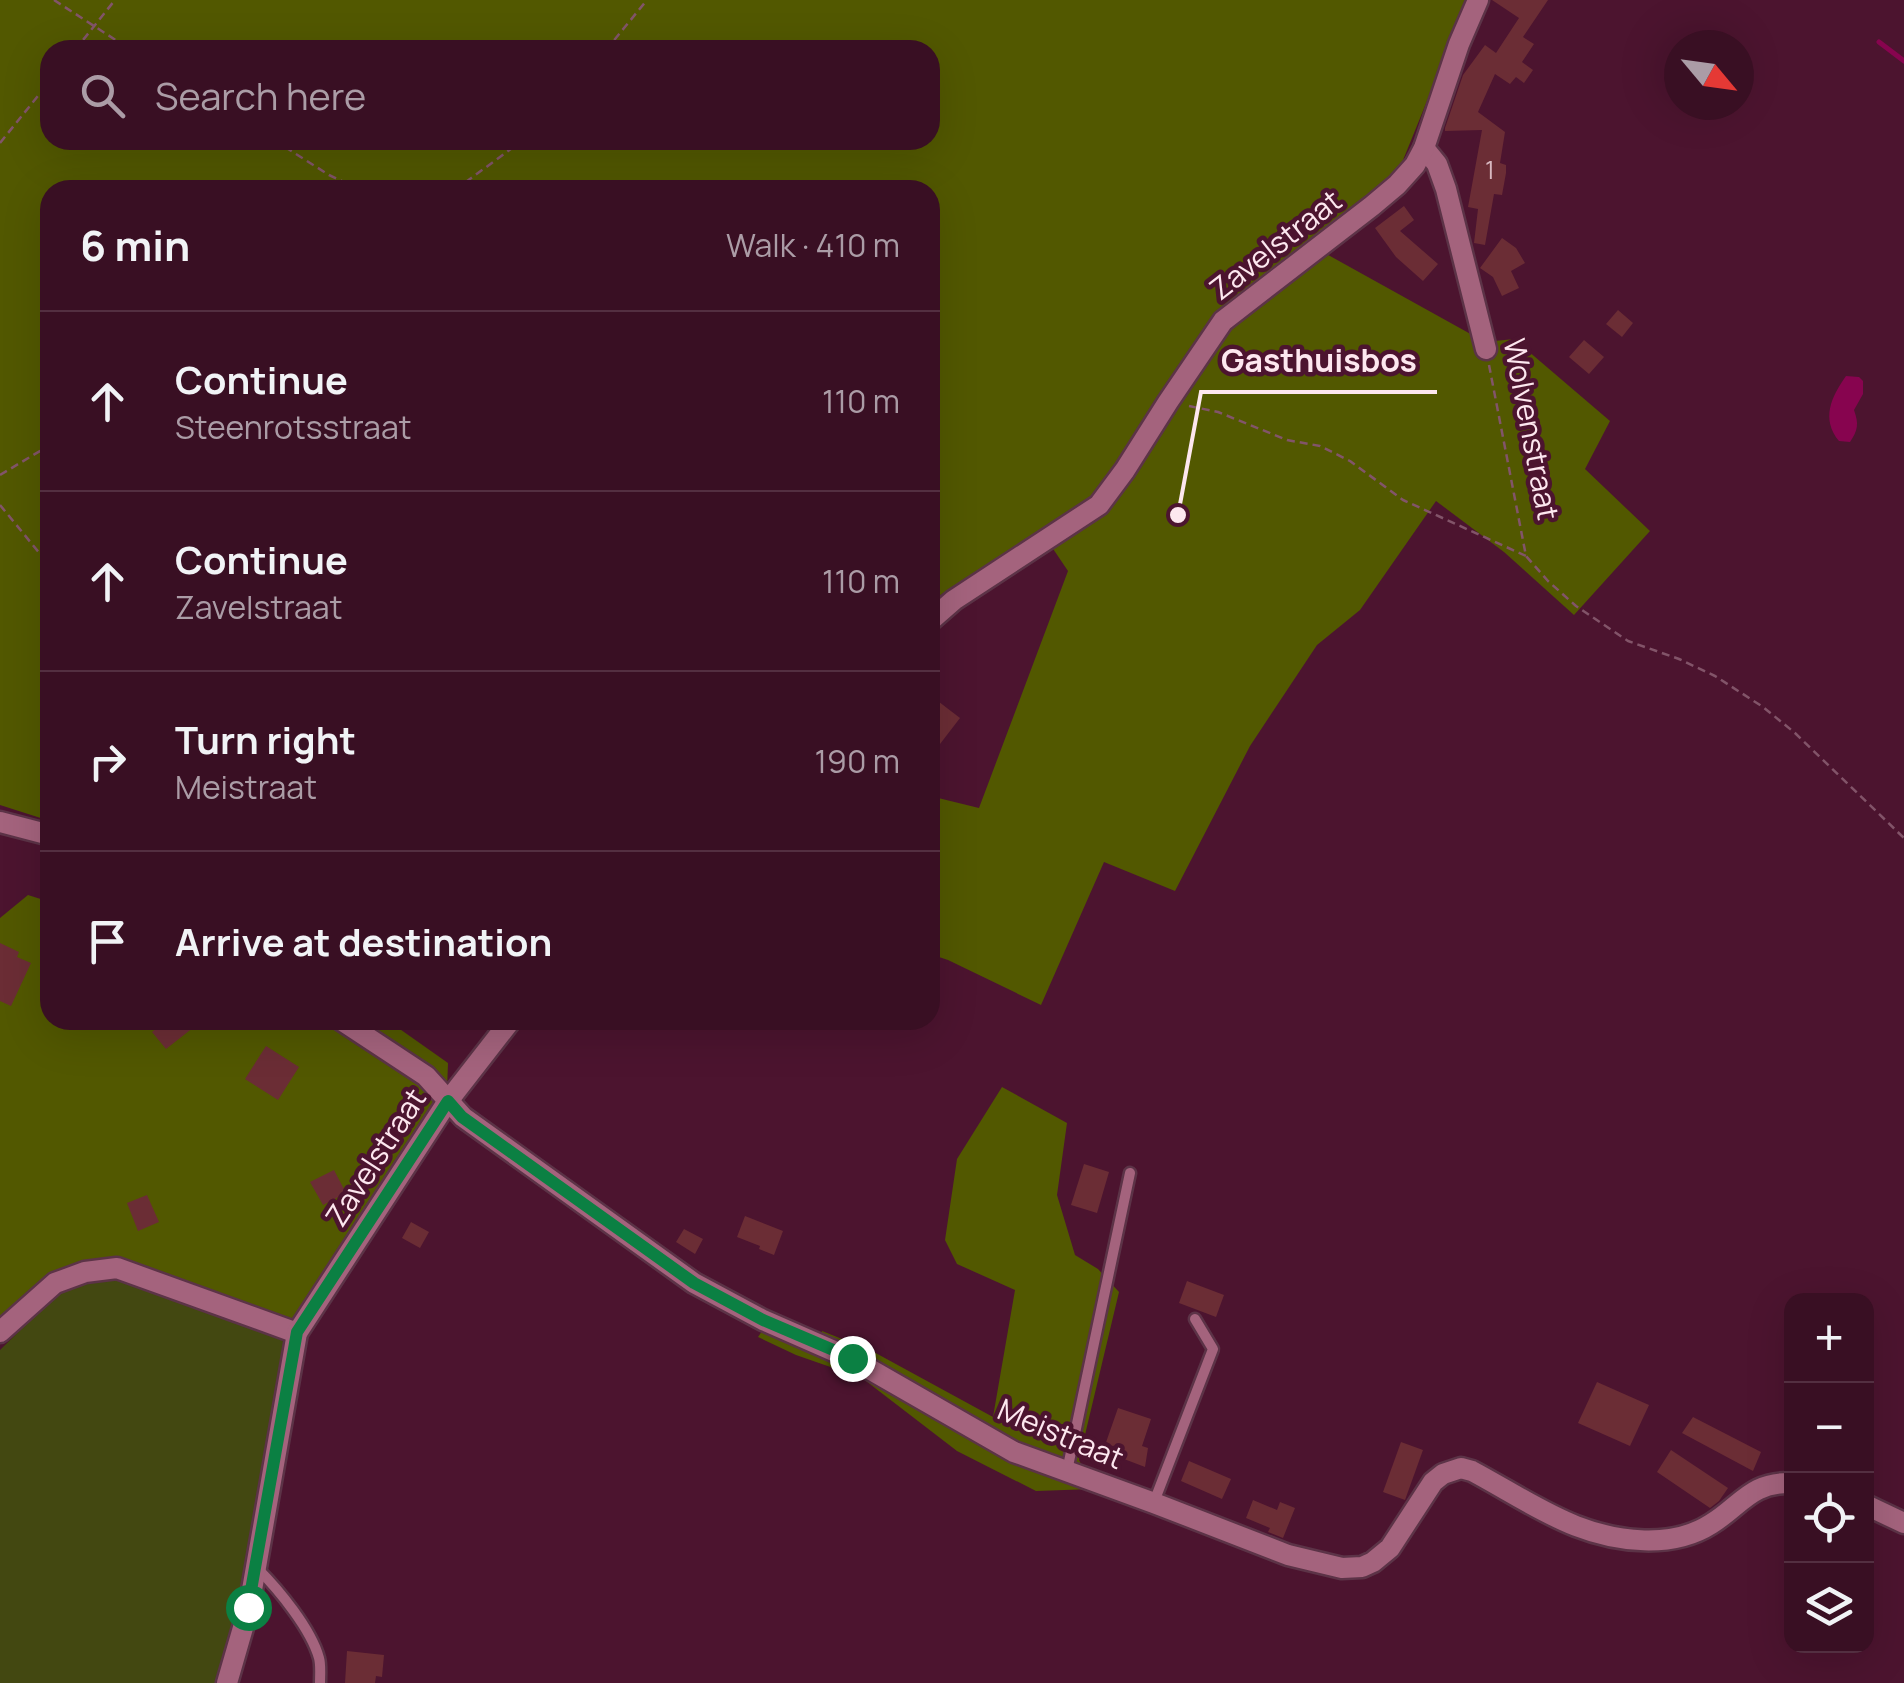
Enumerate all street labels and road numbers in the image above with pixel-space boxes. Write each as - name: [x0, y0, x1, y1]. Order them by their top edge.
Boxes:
- street label: Zavelstraat: [1201, 180, 1349, 308]
- street label: Wolvenstraat: [1494, 335, 1570, 523]
- street label: Zavelstraat: [315, 1080, 435, 1234]
- street label: Meistraat: [992, 1388, 1130, 1478]

